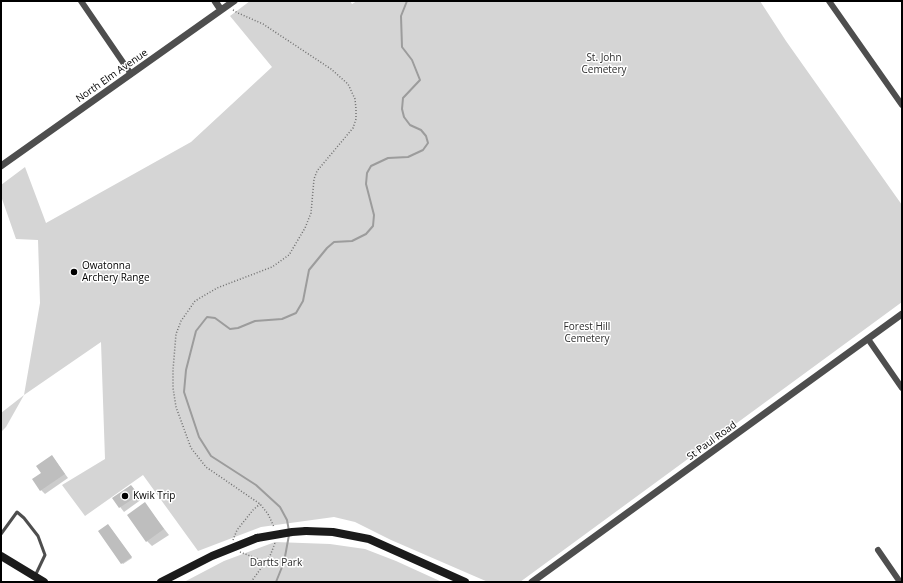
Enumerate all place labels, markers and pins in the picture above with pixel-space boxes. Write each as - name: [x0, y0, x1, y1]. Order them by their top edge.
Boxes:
- place label: Owatonna Archery Range: [82, 260, 150, 284]
- marker: Owatonna Archery Range: [69, 267, 79, 277]
- place label: Kwik Trip: [133, 490, 175, 502]
- marker: Kwik Trip: [120, 491, 130, 501]

